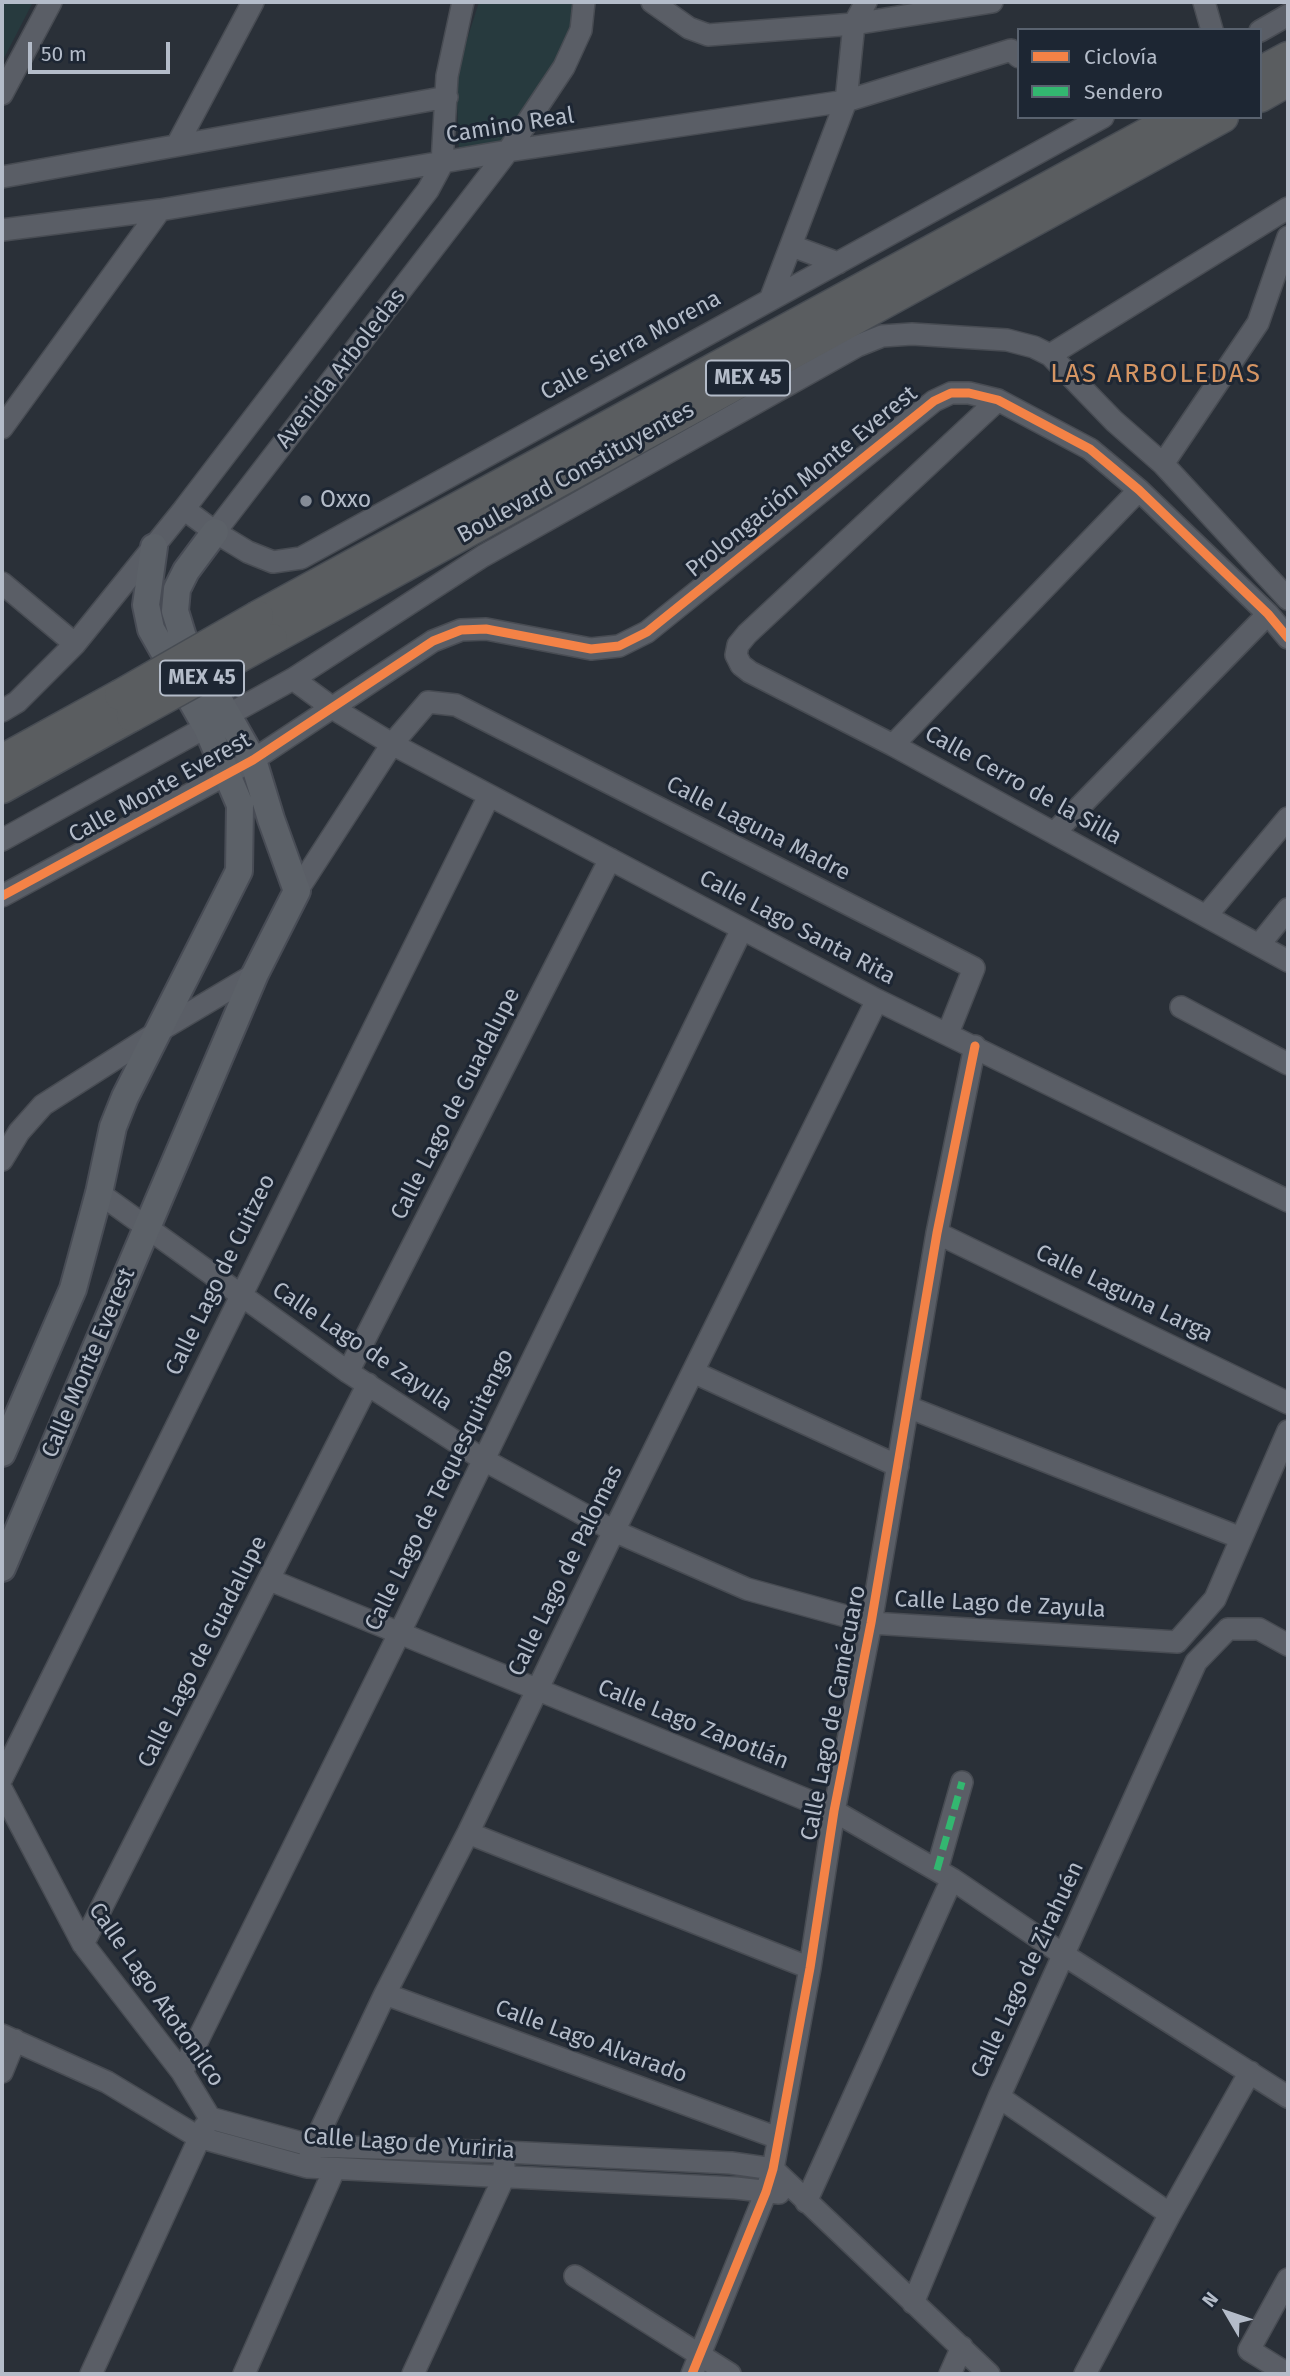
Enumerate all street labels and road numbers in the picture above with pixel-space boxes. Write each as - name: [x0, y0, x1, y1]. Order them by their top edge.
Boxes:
- street label: Camino Real: [444, 102, 576, 150]
- street label: Avenida Arboledas: [270, 284, 412, 454]
- street label: Calle Sierra Morena: [536, 285, 726, 407]
- road number: MEX 45: [706, 360, 790, 396]
- street label: Prolongación Monte Everest: [681, 380, 923, 584]
- street label: Boulevard Constituyentes: [453, 396, 699, 550]
- road number: MEX 45: [160, 660, 244, 696]
- street label: Calle Cerro de la Silla: [920, 720, 1126, 852]
- street label: Calle Monte Everest: [64, 727, 256, 849]
- street label: Calle Laguna Madre: [662, 771, 854, 887]
- street label: Calle Lago Santa Rita: [694, 865, 900, 991]
- street label: Calle Lago de Guadalupe: [385, 983, 527, 1225]
- street label: Calle Lago de Cuitzeo: [160, 1170, 282, 1380]
- street label: Calle Laguna Larga: [1031, 1239, 1217, 1349]
- street label: Calle Monte Everest: [37, 1264, 141, 1462]
- street label: Calle Lago de Zayula: [267, 1276, 457, 1418]
- street label: Calle Lago de Tequesquitengo: [360, 1345, 520, 1635]
- street label: Calle Lago de Palomas: [503, 1461, 629, 1681]
- street label: Calle Lago de Guadalupe: [132, 1531, 274, 1773]
- street label: Calle Lago de Camécuaro: [796, 1583, 872, 1843]
- street label: Calle Lago de Zayula: [894, 1586, 1106, 1624]
- street label: Calle Lago Zapotlán: [593, 1674, 793, 1776]
- street label: Calle Lago de Zirahuén: [966, 1857, 1090, 2083]
- street label: Calle Lago Atotonilco: [82, 1898, 230, 2092]
- street label: Calle Lago Alvarado: [491, 1994, 691, 2090]
- street label: Calle Lago de Yuriria: [302, 2123, 516, 2165]

